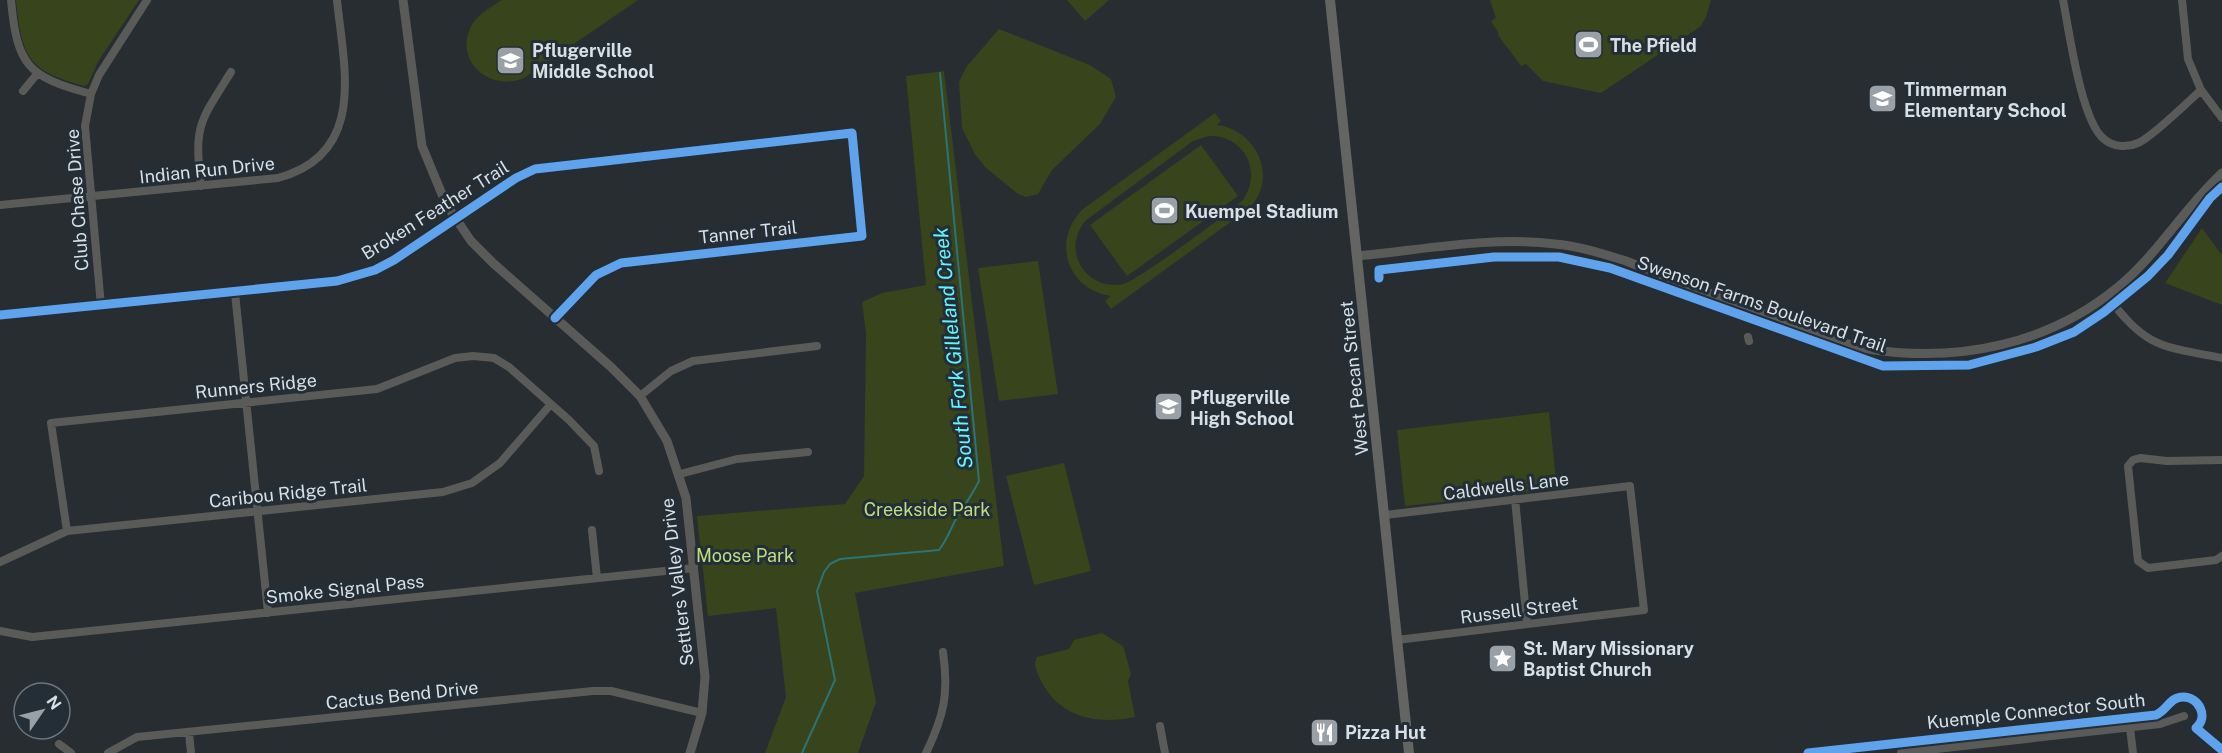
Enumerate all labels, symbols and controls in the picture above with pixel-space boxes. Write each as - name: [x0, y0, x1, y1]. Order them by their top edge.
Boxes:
- sports icon: The Pfield: [1573, 29, 1605, 61]
- place label: The Pfield: [1610, 35, 1697, 56]
- place label: Pflugerville Middle School: [532, 40, 655, 82]
- school or university icon: Pflugerville Middle School: [495, 44, 527, 76]
- place label: Timmerman Elementary School: [1904, 79, 2067, 121]
- school or university icon: Timmerman Elementary School: [1867, 83, 1899, 115]
- street label: Club Chase Drive: [62, 128, 92, 272]
- street label: Indian Run Drive: [138, 152, 276, 188]
- street label: Broken Feather Trail: [358, 156, 512, 264]
- sports icon: Kuempel Stadium: [1148, 195, 1180, 227]
- place label: Kuempel Stadium: [1185, 201, 1338, 222]
- street label: Tanner Trail: [698, 216, 798, 248]
- water label: South Fork Gilleland Creek: [928, 226, 978, 470]
- street label: Swenson Farms Boulevard Trail: [1635, 251, 1889, 357]
- street label: West Pecan Street: [1335, 300, 1373, 456]
- street label: Runners Ridge: [194, 369, 318, 403]
- place label: Pflugerville High School: [1190, 387, 1294, 429]
- school or university icon: Pflugerville High School: [1153, 391, 1185, 423]
- street label: Caldwells Lane: [1442, 468, 1570, 504]
- street label: Caribou Ridge Trail: [208, 474, 368, 512]
- street label: Settlers Valley Drive: [656, 497, 698, 667]
- park label: Creekside Park: [864, 499, 990, 520]
- park label: Moose Park: [696, 545, 794, 566]
- street label: Smoke Signal Pass: [265, 570, 425, 608]
- street label: Russell Street: [1459, 592, 1579, 628]
- place label: St. Mary Missionary Baptist Church: [1523, 638, 1694, 680]
- place icon: St. Mary Missionary Baptist Church: [1486, 642, 1518, 674]
- street label: Cactus Bend Drive: [325, 677, 479, 713]
- north arrow: [12, 681, 72, 741]
- street label: Kuemple Connector South: [1926, 689, 2146, 733]
- text: N: [43, 692, 65, 713]
- restaurant icon: Pizza Hut: [1308, 716, 1340, 748]
- place label: Pizza Hut: [1345, 722, 1426, 743]

